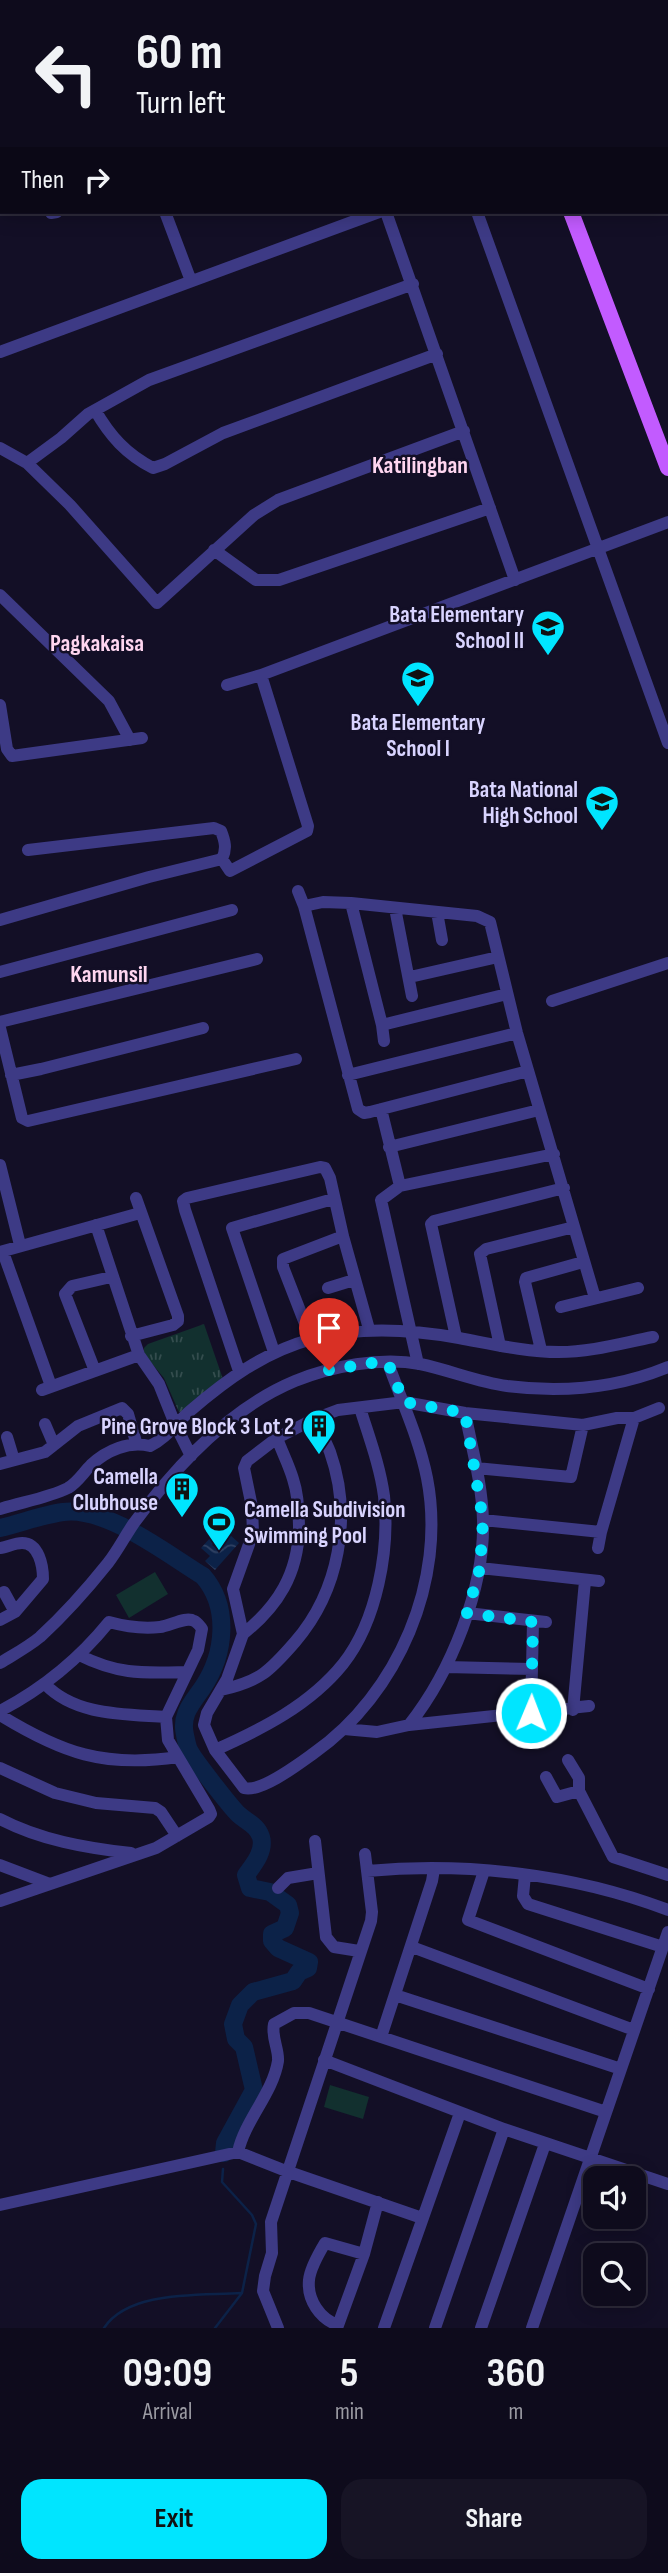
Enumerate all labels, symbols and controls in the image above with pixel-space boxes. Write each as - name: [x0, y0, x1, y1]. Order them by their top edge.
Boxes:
- text: 60 m: [136, 24, 223, 83]
- icon: left: [21, 28, 112, 119]
- text: Turn left: [136, 84, 226, 123]
- icon: right: [78, 161, 116, 199]
- text: Then: [21, 165, 64, 196]
- district label: Katilingban: [372, 451, 468, 480]
- place label: Bata Elementary School II: [389, 601, 524, 655]
- school or university icon: Bata Elementary School II: [529, 608, 567, 657]
- district label: Pagkakaisa: [50, 629, 144, 658]
- school or university icon: Bata Elementary School I: [399, 659, 437, 708]
- place label: Bata Elementary School I: [351, 709, 486, 763]
- place label: Bata National High School: [469, 776, 578, 830]
- school or university icon: Bata National High School: [583, 783, 621, 832]
- district label: Kamunsil: [70, 960, 148, 989]
- pin: [299, 1298, 359, 1370]
- icon: arrive: [310, 1309, 348, 1347]
- building icon: Pine Grove Block 3 Lot 2: [300, 1407, 338, 1456]
- place label: Pine Grove Block 3 Lot 2: [101, 1413, 294, 1441]
- place label: Camella Clubhouse: [73, 1463, 158, 1517]
- building icon: Camella Clubhouse: [163, 1470, 201, 1519]
- place label: Camella Subdivision Swimming Pool: [244, 1496, 406, 1550]
- sports icon: Camella Subdivision Swimming Pool: [200, 1503, 238, 1552]
- position arrow: [494, 1676, 568, 1750]
- map controls: [583, 2166, 646, 2306]
- button: sound: [583, 2166, 646, 2229]
- button: search: [583, 2243, 646, 2306]
- text: 09:09: [123, 2348, 212, 2399]
- text: 5: [340, 2348, 359, 2399]
- text: 360: [487, 2348, 545, 2399]
- text: Arrival: [143, 2398, 192, 2426]
- text: min: [335, 2398, 364, 2426]
- text: m: [508, 2398, 523, 2426]
- button: Exit: [21, 2479, 327, 2559]
- button: Share: [341, 2479, 647, 2559]

